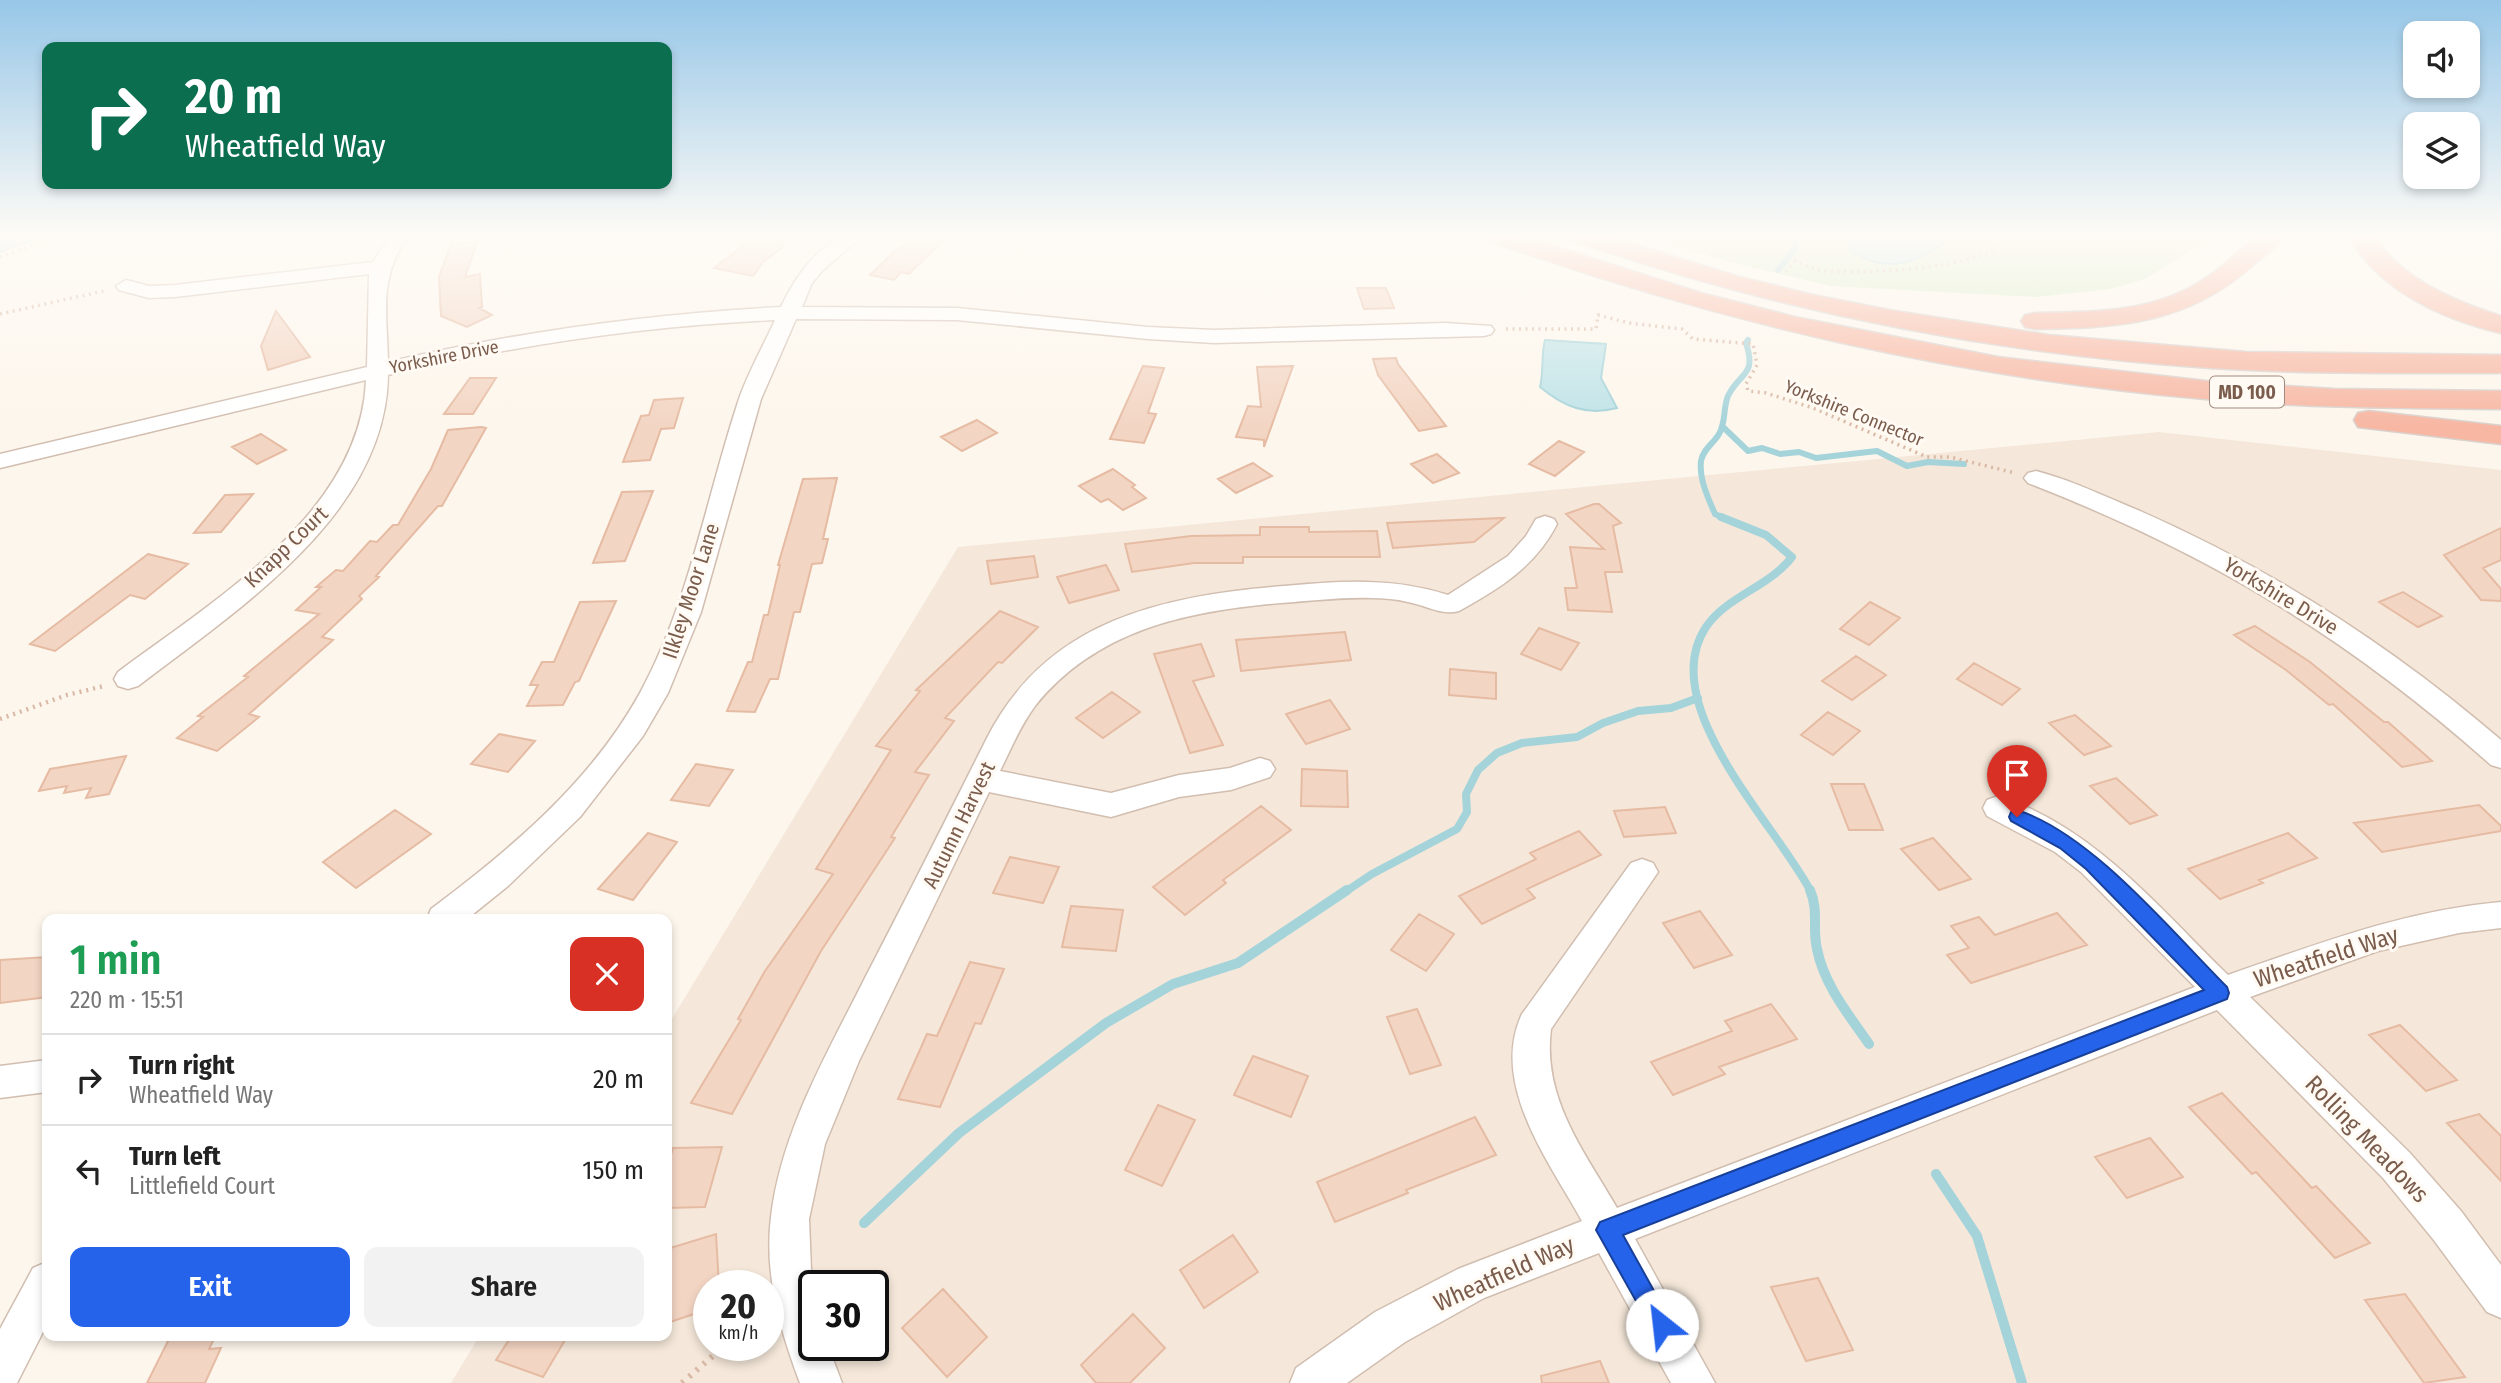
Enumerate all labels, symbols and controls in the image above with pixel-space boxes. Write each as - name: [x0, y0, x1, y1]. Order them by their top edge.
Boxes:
- map controls: [2403, 21, 2480, 189]
- button: sound: [2403, 21, 2480, 98]
- text: 20 m: [185, 67, 282, 126]
- icon: right: [70, 70, 161, 161]
- button: layers: [2403, 112, 2480, 189]
- text: Wheatfield Way: [185, 127, 385, 165]
- street label: Yorkshire Drive: [388, 336, 501, 378]
- street label: Yorkshire Connector: [1781, 375, 1927, 451]
- road number: MD 100: [2210, 376, 2284, 408]
- street label: Knapp Court: [239, 501, 333, 593]
- street label: Ilkley Moor Lane: [657, 520, 725, 662]
- street label: Yorkshire Drive: [2219, 552, 2343, 640]
- pin: [1987, 745, 2047, 817]
- icon: arrive: [1998, 756, 2036, 794]
- street label: Autumn Harvest: [917, 757, 1001, 893]
- street label: Wheatfield Way: [2250, 920, 2402, 994]
- text: 1 min: [70, 935, 161, 985]
- button: close: [570, 937, 644, 1011]
- text: 220 m · 15:51: [70, 986, 184, 1014]
- text: Turn right: [129, 1050, 235, 1081]
- icon: right: [70, 1061, 108, 1099]
- text: 20 m: [593, 1064, 644, 1095]
- street label: Rolling Meadows: [2299, 1070, 2435, 1208]
- text: Wheatfield Way: [129, 1081, 273, 1109]
- text: Turn left: [129, 1141, 221, 1172]
- icon: left: [70, 1152, 108, 1190]
- text: 150 m: [582, 1155, 644, 1186]
- text: Littlefield Court: [129, 1172, 275, 1200]
- street label: Wheatfield Way: [1430, 1231, 1579, 1317]
- button: Exit: [70, 1247, 350, 1327]
- button: Share: [364, 1247, 644, 1327]
- speed limit sign: 30: [798, 1270, 889, 1361]
- text: 20: [721, 1285, 756, 1327]
- position arrow: [1625, 1288, 1699, 1362]
- text: km/h: [718, 1322, 759, 1344]

